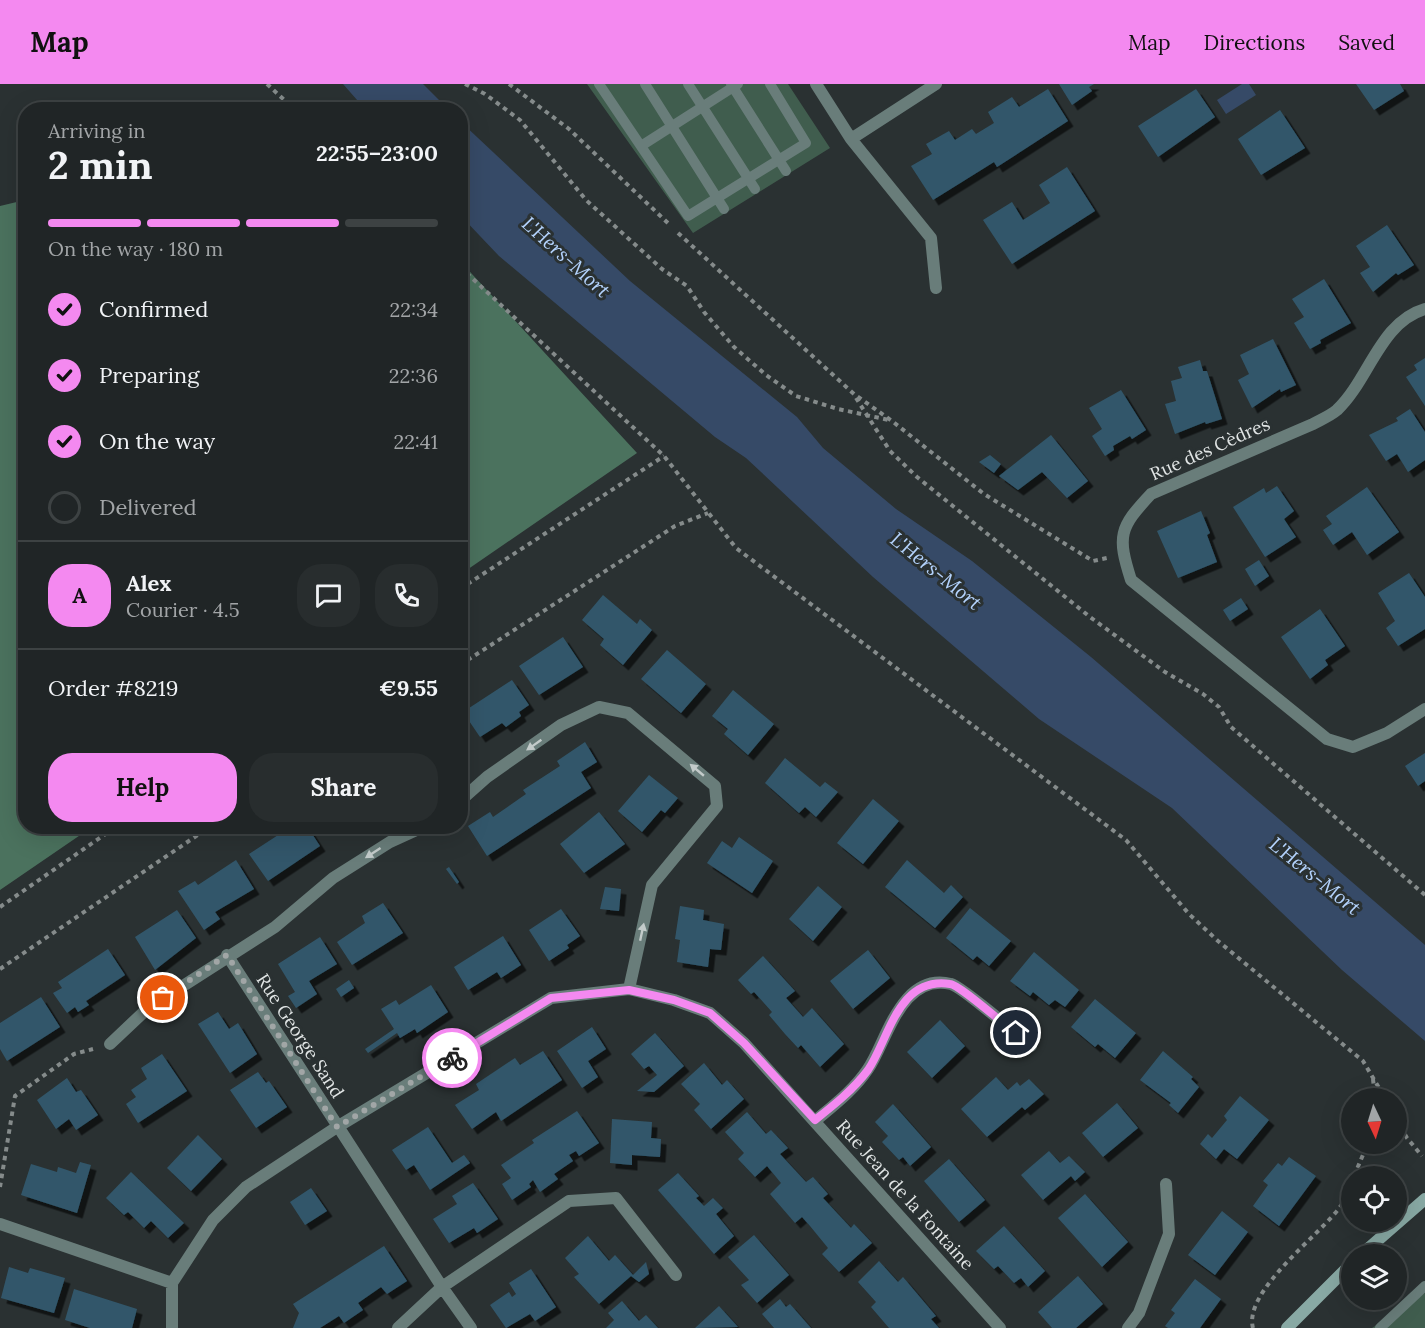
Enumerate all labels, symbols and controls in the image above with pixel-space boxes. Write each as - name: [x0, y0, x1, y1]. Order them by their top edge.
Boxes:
- text: Map: [30, 24, 89, 60]
- text: Map: [1128, 29, 1171, 56]
- text: Directions: [1204, 29, 1305, 56]
- text: Saved: [1338, 29, 1395, 56]
- text: Arriving in: [48, 118, 145, 143]
- text: 22:55–23:00: [316, 139, 438, 167]
- text: 2 min: [48, 140, 153, 190]
- water label: L'Hers-Mort: [517, 211, 616, 303]
- text: On the way · 180 m: [48, 236, 223, 261]
- icon: check: [48, 293, 81, 326]
- text: Confirmed: [99, 295, 208, 323]
- text: 22:34: [390, 297, 438, 322]
- icon: check: [48, 359, 81, 392]
- text: Preparing: [99, 361, 199, 389]
- text: 22:36: [389, 363, 438, 388]
- street label: Rue des Cèdres: [1146, 412, 1273, 485]
- icon: check: [48, 425, 81, 458]
- text: On the way: [99, 427, 215, 455]
- text: 22:41: [393, 429, 438, 454]
- text: Delivered: [99, 493, 197, 521]
- water label: L'Hers-Mort: [886, 526, 987, 615]
- button: chat: [297, 564, 360, 627]
- button: phone: [375, 564, 438, 627]
- text: Alex: [126, 569, 171, 597]
- text: A: [72, 581, 87, 609]
- text: Courier · 4.5: [126, 597, 240, 622]
- text: Order #8219: [48, 674, 178, 702]
- text: €9.55: [379, 674, 438, 702]
- one-way arrow: [526, 739, 542, 751]
- button: Help: [48, 753, 237, 822]
- button: Share: [249, 753, 438, 822]
- one-way arrow: [689, 764, 705, 777]
- water label: L'Hers-Mort: [1265, 831, 1366, 920]
- one-way arrow: [365, 847, 381, 858]
- one-way arrow: [638, 923, 647, 942]
- street label: Rue George Sand: [252, 969, 349, 1102]
- pin: [137, 972, 188, 1023]
- icon: bag: [146, 981, 179, 1014]
- pin: [990, 1007, 1041, 1058]
- icon: home: [999, 1016, 1032, 1049]
- courier: [422, 1028, 482, 1088]
- icon: bike: [436, 1042, 469, 1075]
- north arrow: [1341, 1088, 1407, 1154]
- map controls: [1341, 1088, 1407, 1310]
- street label: Rue Jean de la Fontaine: [832, 1115, 979, 1275]
- button: locate: [1341, 1166, 1407, 1232]
- button: layers: [1341, 1244, 1407, 1310]

